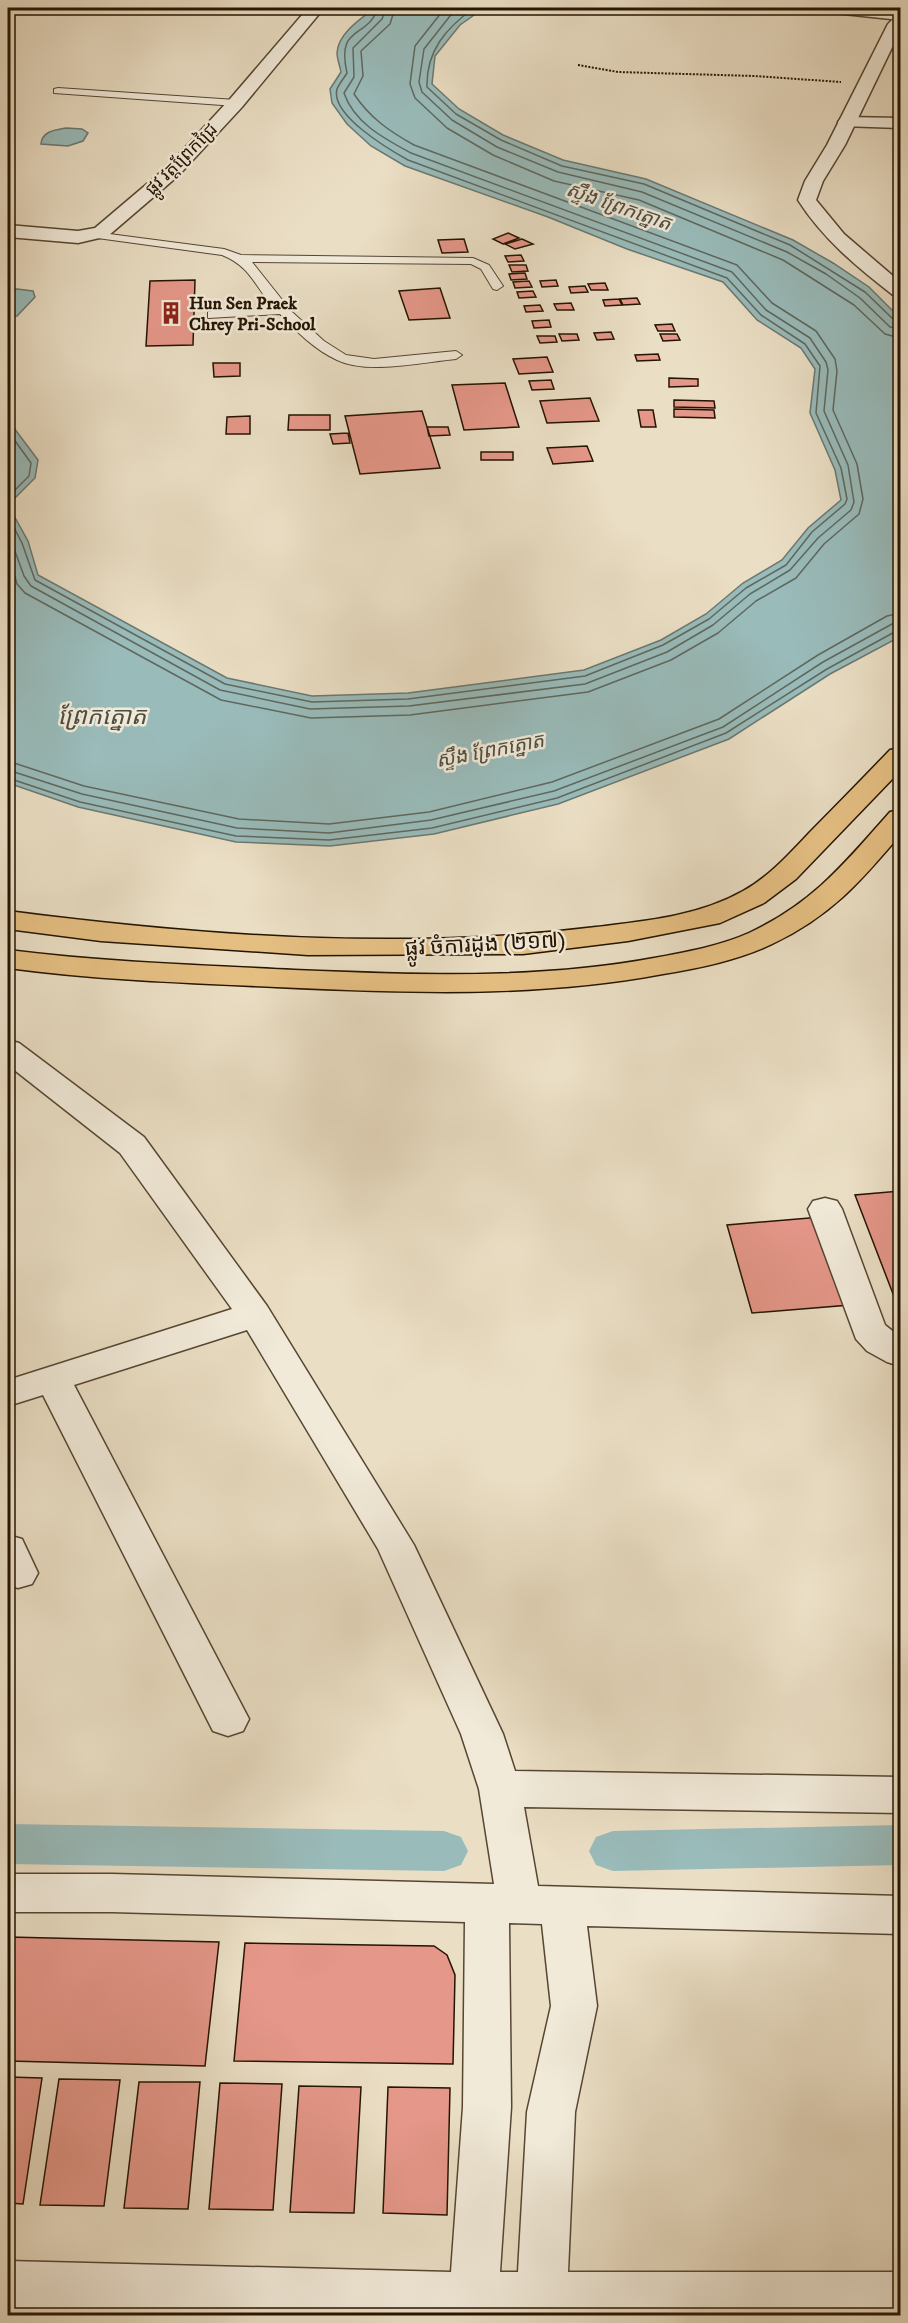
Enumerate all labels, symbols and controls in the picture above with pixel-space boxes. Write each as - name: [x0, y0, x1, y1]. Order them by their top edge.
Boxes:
- street label: ផ្លូវ វត្តព្រែកជ្រៃ: [139, 117, 226, 204]
- water label: ស្ទឹង ព្រែកត្នោត: [563, 177, 676, 237]
- place label: Hun Sen Praek Chrey Pri-School: [189, 293, 316, 336]
- building icon: Hun Sen Praek Chrey Pri-School: [158, 300, 184, 326]
- water label: ព្រែកត្នោត: [58, 702, 148, 732]
- water label: ស្ទឹង ព្រែកត្នោត: [434, 728, 548, 774]
- street label: ផ្លូវ ចំការដូង (២១៧): [404, 926, 566, 968]

